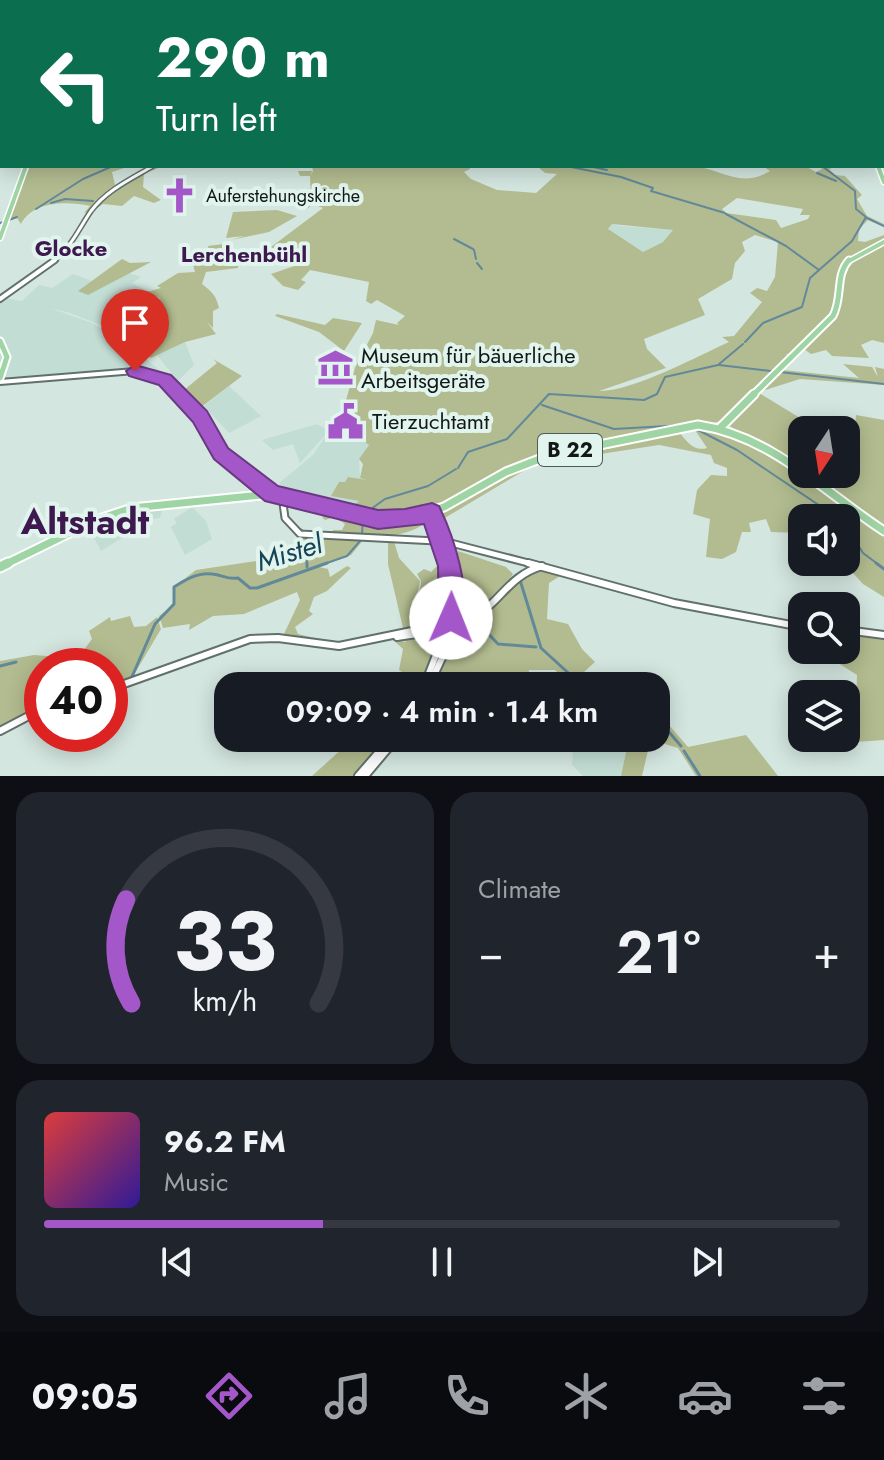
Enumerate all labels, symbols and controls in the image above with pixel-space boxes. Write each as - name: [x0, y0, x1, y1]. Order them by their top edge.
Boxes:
- text: 290 m: [156, 17, 330, 98]
- icon: left: [24, 32, 128, 136]
- text: Turn left: [156, 92, 277, 144]
- church icon: Auferstehungskirche: [161, 177, 199, 215]
- place label: Auferstehungskirche: [206, 183, 360, 209]
- district label: Glocke: [35, 232, 107, 264]
- district label: Lerchenbühl: [181, 238, 307, 270]
- pin: [101, 289, 169, 371]
- icon: arrive: [113, 301, 157, 345]
- place label: Museum für bäuerliche Arbeitsgeräte: [361, 339, 576, 396]
- museum icon: Museum für bäuerliche Arbeitsgeräte: [316, 349, 354, 387]
- public building icon: Tierzuchtamt: [327, 402, 365, 440]
- place label: Tierzuchtamt: [372, 405, 490, 437]
- north arrow: [788, 416, 860, 488]
- map controls: [788, 416, 860, 752]
- road number: B 22: [538, 434, 602, 466]
- district label: Altstadt: [20, 495, 150, 547]
- button: sound: [788, 504, 860, 576]
- water label: Mistel: [251, 523, 329, 582]
- position arrow: [409, 576, 493, 660]
- button: search: [788, 592, 860, 664]
- speed limit sign: 40: [24, 648, 128, 752]
- button: layers: [788, 680, 860, 752]
- text: 09:09 · 4 min · 1.4 km: [286, 690, 598, 733]
- text: Climate: [478, 870, 561, 908]
- text: 33: [173, 881, 277, 1001]
- text: 21°: [616, 909, 701, 996]
- text: −: [478, 921, 504, 985]
- text: +: [813, 921, 840, 985]
- text: km/h: [193, 980, 257, 1022]
- text: 96.2 FM: [164, 1120, 286, 1163]
- text: Music: [164, 1163, 228, 1201]
- icon: previous: [155, 1240, 199, 1284]
- icon: pause: [420, 1240, 464, 1284]
- icon: next: [685, 1240, 729, 1284]
- icon: directions: [201, 1368, 257, 1424]
- icon: music: [320, 1368, 376, 1424]
- icon: phone: [439, 1368, 495, 1424]
- icon: climate: [558, 1368, 614, 1424]
- icon: car: [677, 1368, 733, 1424]
- icon: filters: [796, 1368, 852, 1424]
- text: 09:05: [32, 1370, 138, 1422]

